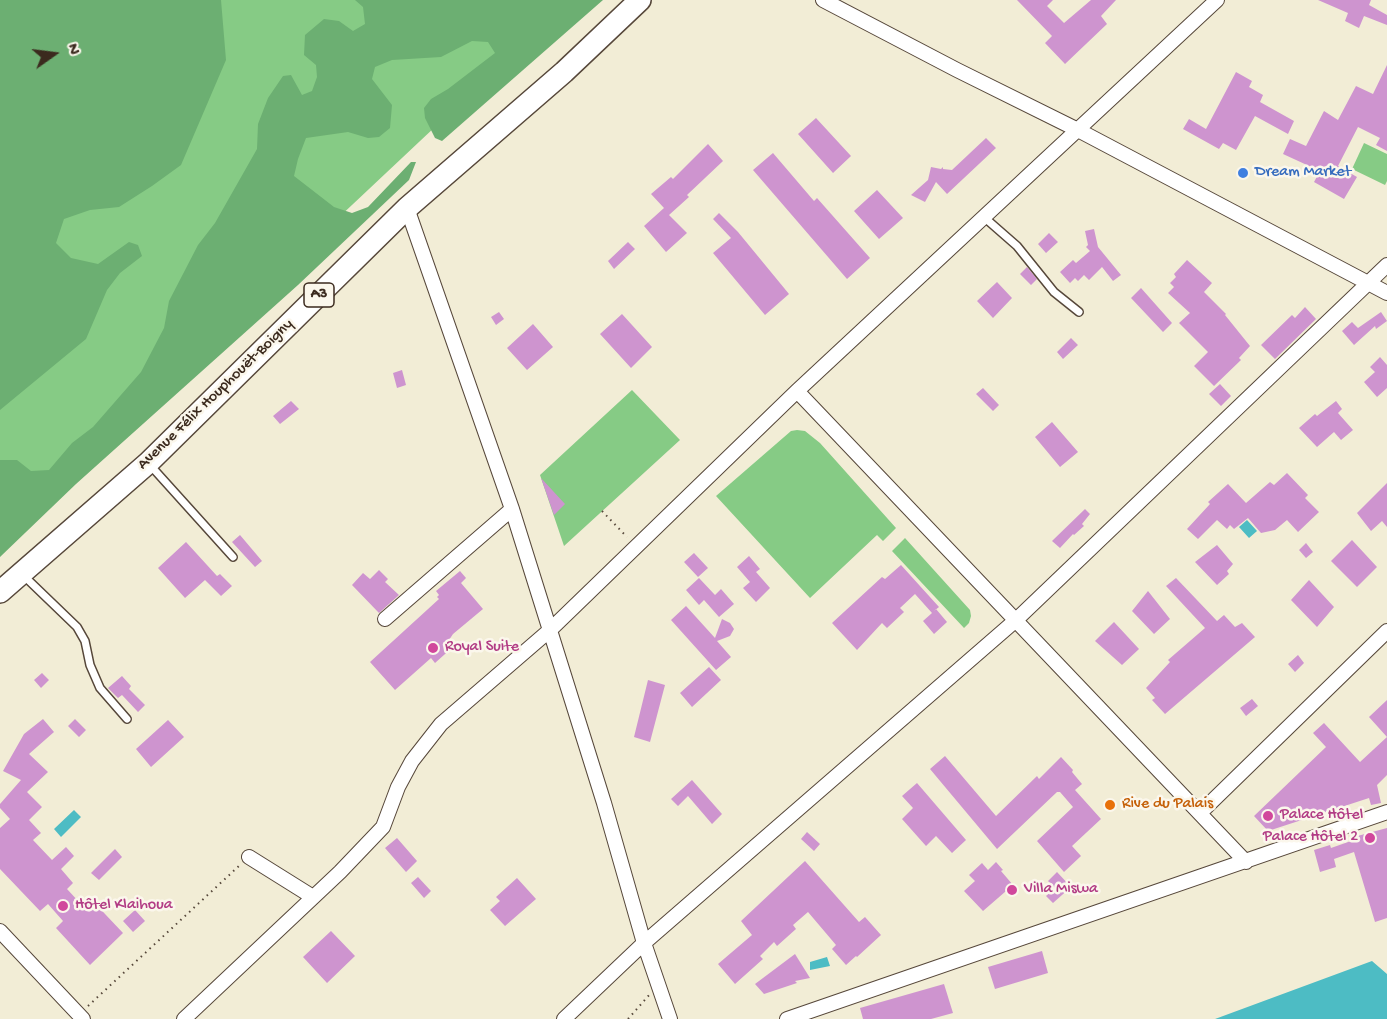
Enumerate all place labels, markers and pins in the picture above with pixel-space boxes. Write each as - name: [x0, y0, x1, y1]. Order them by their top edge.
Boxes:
- place label: Dream Market: [1255, 163, 1351, 183]
- marker: Dream Market: [1236, 166, 1250, 180]
- place label: Royal Suite: [445, 638, 519, 658]
- marker: Royal Suite: [426, 641, 440, 655]
- place label: Rive du Palais: [1122, 795, 1213, 815]
- marker: Rive du Palais: [1103, 798, 1117, 812]
- place label: Palace Hôtel: [1280, 806, 1363, 826]
- marker: Palace Hôtel: [1261, 809, 1275, 823]
- place label: Palace Hôtel 2: [1263, 828, 1358, 848]
- marker: Palace Hôtel 2: [1363, 831, 1377, 845]
- place label: Villa Miswa: [1024, 880, 1098, 900]
- marker: Villa Miswa: [1005, 883, 1019, 897]
- place label: Hôtel Klaihoua: [75, 896, 173, 916]
- marker: Hôtel Klaihoua: [56, 899, 70, 913]

